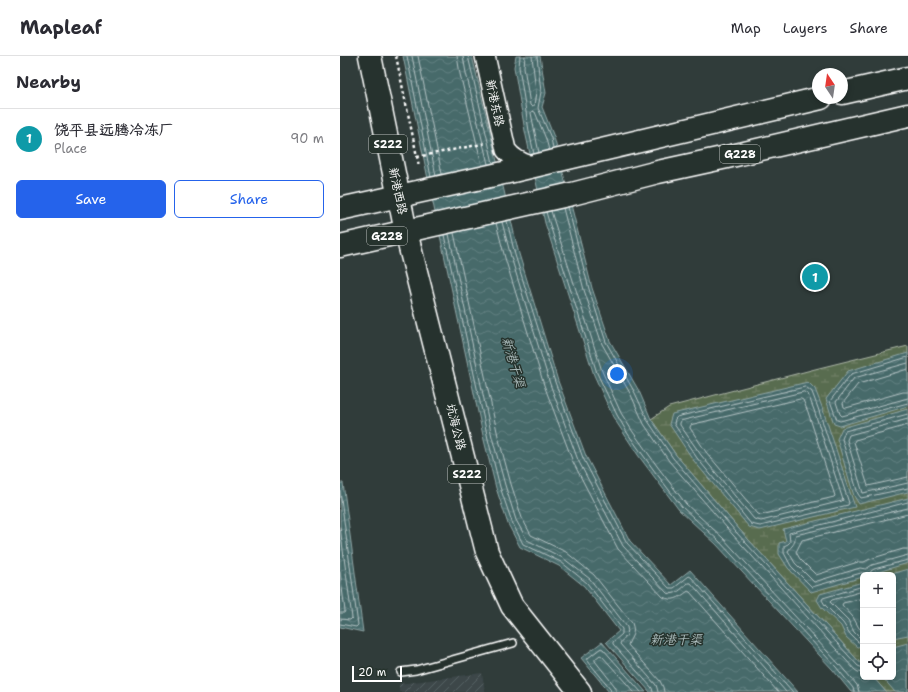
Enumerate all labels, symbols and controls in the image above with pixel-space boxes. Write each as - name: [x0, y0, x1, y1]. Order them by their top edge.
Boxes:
- text: Mapleaf: [20, 15, 102, 40]
- text: Map: [731, 19, 761, 37]
- text: Layers: [783, 19, 827, 37]
- text: Share: [849, 19, 888, 37]
- north arrow: [812, 68, 848, 104]
- text: Nearby: [16, 71, 81, 93]
- street label: 新港东路: [482, 78, 508, 128]
- text: 饶平县远腾冷冻厂: [54, 120, 174, 140]
- text: 1: [26, 130, 32, 147]
- text: 90 m: [290, 130, 324, 147]
- road number: S222: [369, 135, 407, 153]
- text: Place: [54, 140, 87, 157]
- road number: G228: [720, 145, 760, 163]
- street label: 新港西路: [385, 166, 411, 216]
- button: Save: [16, 180, 166, 218]
- button: Share: [174, 180, 324, 218]
- road number: G228: [367, 227, 407, 245]
- pin: 1: [802, 262, 828, 292]
- water label: 新港干渠: [498, 335, 529, 390]
- your location: [607, 364, 627, 384]
- street label: 坑海公路: [442, 402, 470, 452]
- road number: S222: [448, 465, 486, 483]
- map controls: [860, 572, 896, 680]
- button: +: [860, 572, 896, 608]
- button: −: [860, 608, 896, 644]
- water label: 新港干渠: [650, 631, 703, 648]
- button: locate: [860, 644, 896, 680]
- scale bar: [352, 664, 402, 683]
- text: 20 m: [358, 665, 386, 680]

